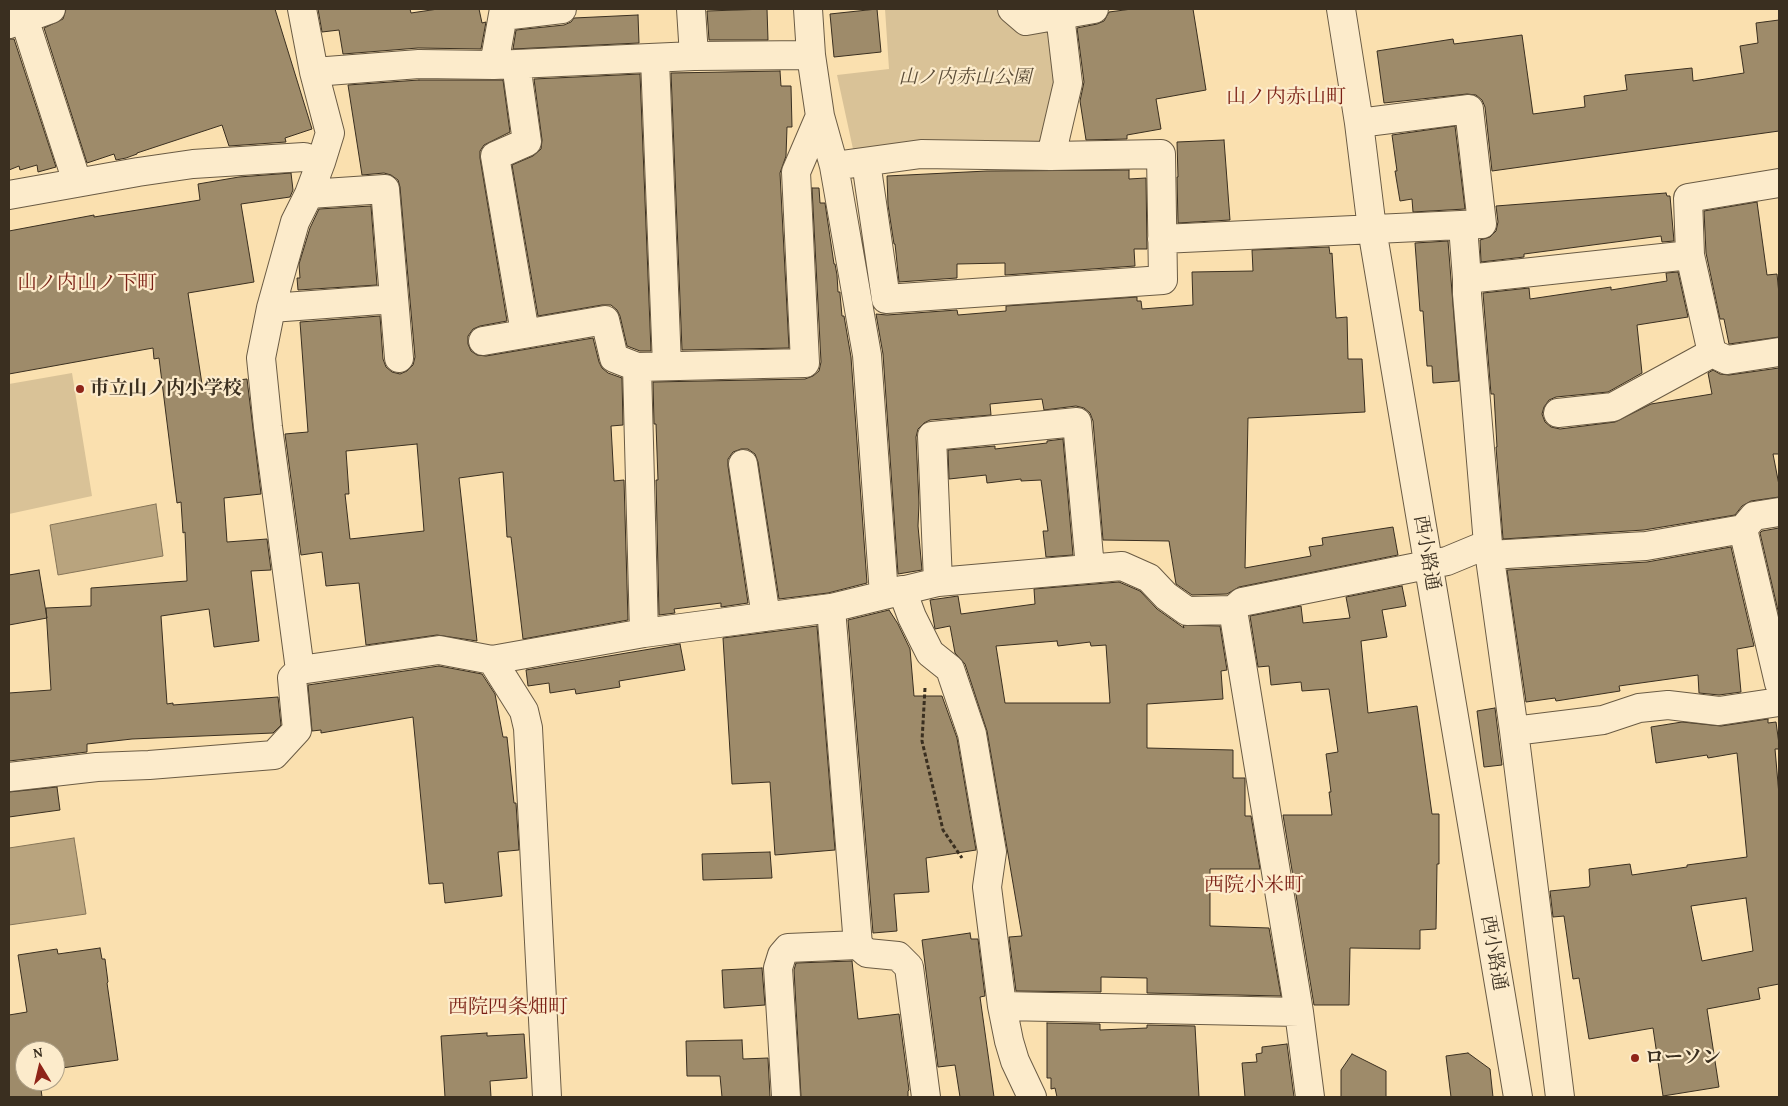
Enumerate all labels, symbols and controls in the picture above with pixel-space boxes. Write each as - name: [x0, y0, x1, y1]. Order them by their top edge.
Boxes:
- park label: 山ノ内赤山公園: [899, 67, 1031, 89]
- district label: 山ノ内赤山町: [1226, 86, 1346, 110]
- district label: 山ノ内山ノ下町: [17, 272, 157, 296]
- place label: 市立山ノ内小学校: [90, 378, 242, 400]
- marker: 市立山ノ内小学校: [74, 383, 86, 395]
- street label: 西小路通: [1408, 514, 1444, 592]
- district label: 西院小米町: [1204, 874, 1304, 898]
- street label: 西小路通: [1475, 914, 1511, 992]
- district label: 西院四条畑町: [448, 996, 568, 1020]
- north arrow: [15, 1041, 65, 1091]
- text: N: [32, 1042, 44, 1063]
- place label: ローソン: [1645, 1047, 1721, 1069]
- marker: ローソン: [1629, 1052, 1641, 1064]

